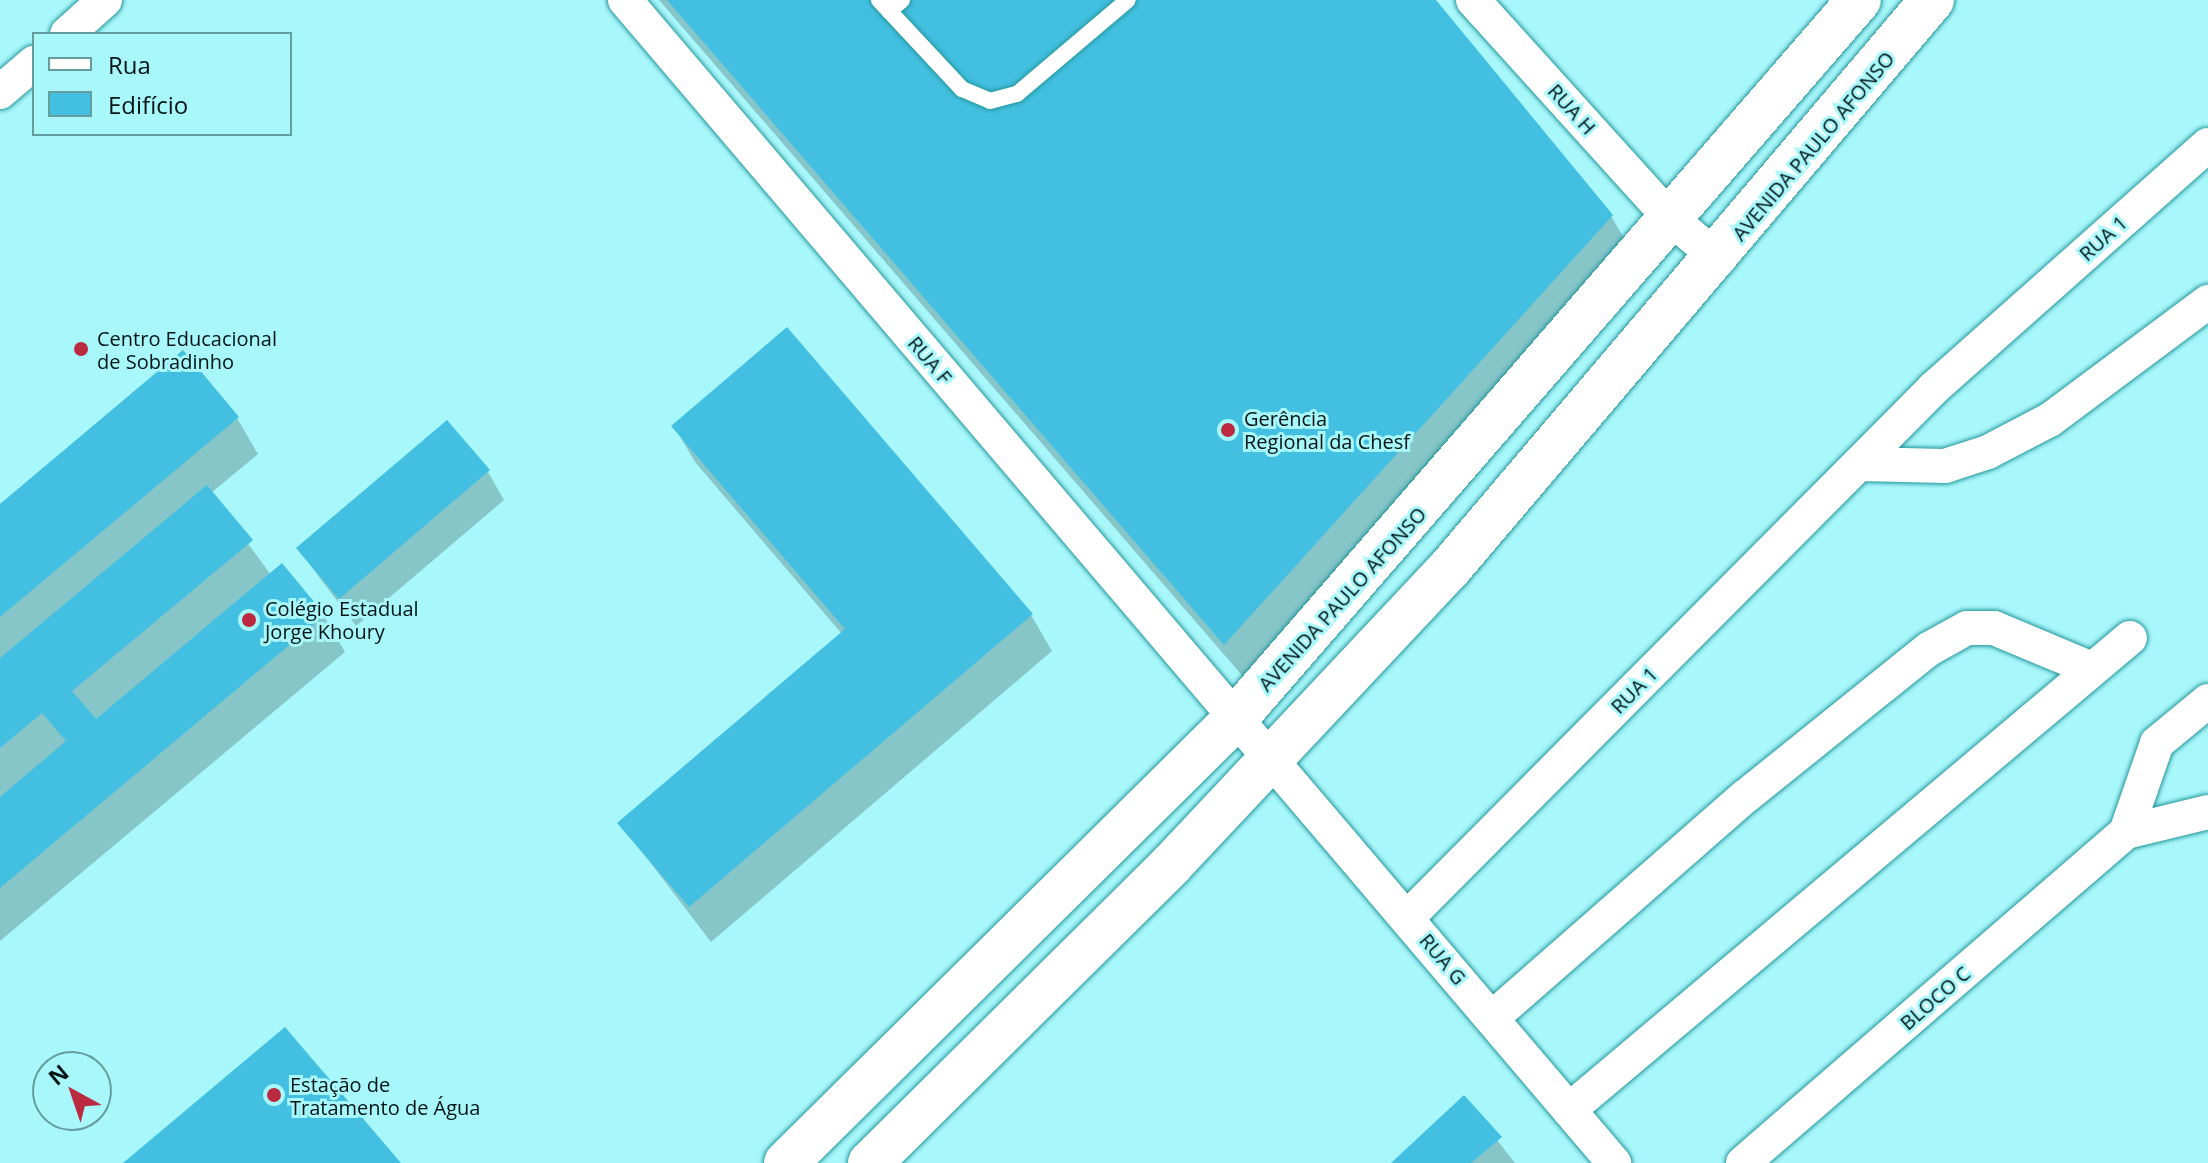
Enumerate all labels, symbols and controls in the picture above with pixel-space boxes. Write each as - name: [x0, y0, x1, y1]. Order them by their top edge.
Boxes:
- legend: [32, 32, 292, 136]
- street label: AVENIDA PAULO AFONSO: [1727, 47, 1899, 245]
- text: Rua: [108, 48, 151, 81]
- street label: RUA H: [1543, 79, 1601, 139]
- text: Edifício: [108, 88, 188, 121]
- street label: RUA 1: [2074, 210, 2132, 266]
- place label: Centro Educacional de Sobradinho: [97, 326, 277, 373]
- street label: RUA F: [903, 331, 957, 389]
- marker: Centro Educacional de Sobradinho: [72, 340, 90, 358]
- place label: Gerência Regional da Chesf: [1244, 406, 1410, 453]
- marker: Gerência Regional da Chesf: [1219, 421, 1237, 439]
- street label: AVENIDA PAULO AFONSO: [1253, 502, 1431, 696]
- place label: Colégio Estadual Jorge Khoury: [265, 596, 419, 643]
- marker: Colégio Estadual Jorge Khoury: [240, 611, 258, 629]
- street label: RUA 1: [1606, 662, 1662, 718]
- street label: RUA G: [1415, 929, 1471, 989]
- street label: BLOCO C: [1895, 961, 1975, 1035]
- north arrow: [32, 1051, 112, 1131]
- text: N: [41, 1057, 74, 1091]
- place label: Estação de Tratamento de Água: [290, 1072, 480, 1119]
- marker: Estação de Tratamento de Água: [265, 1086, 283, 1104]

